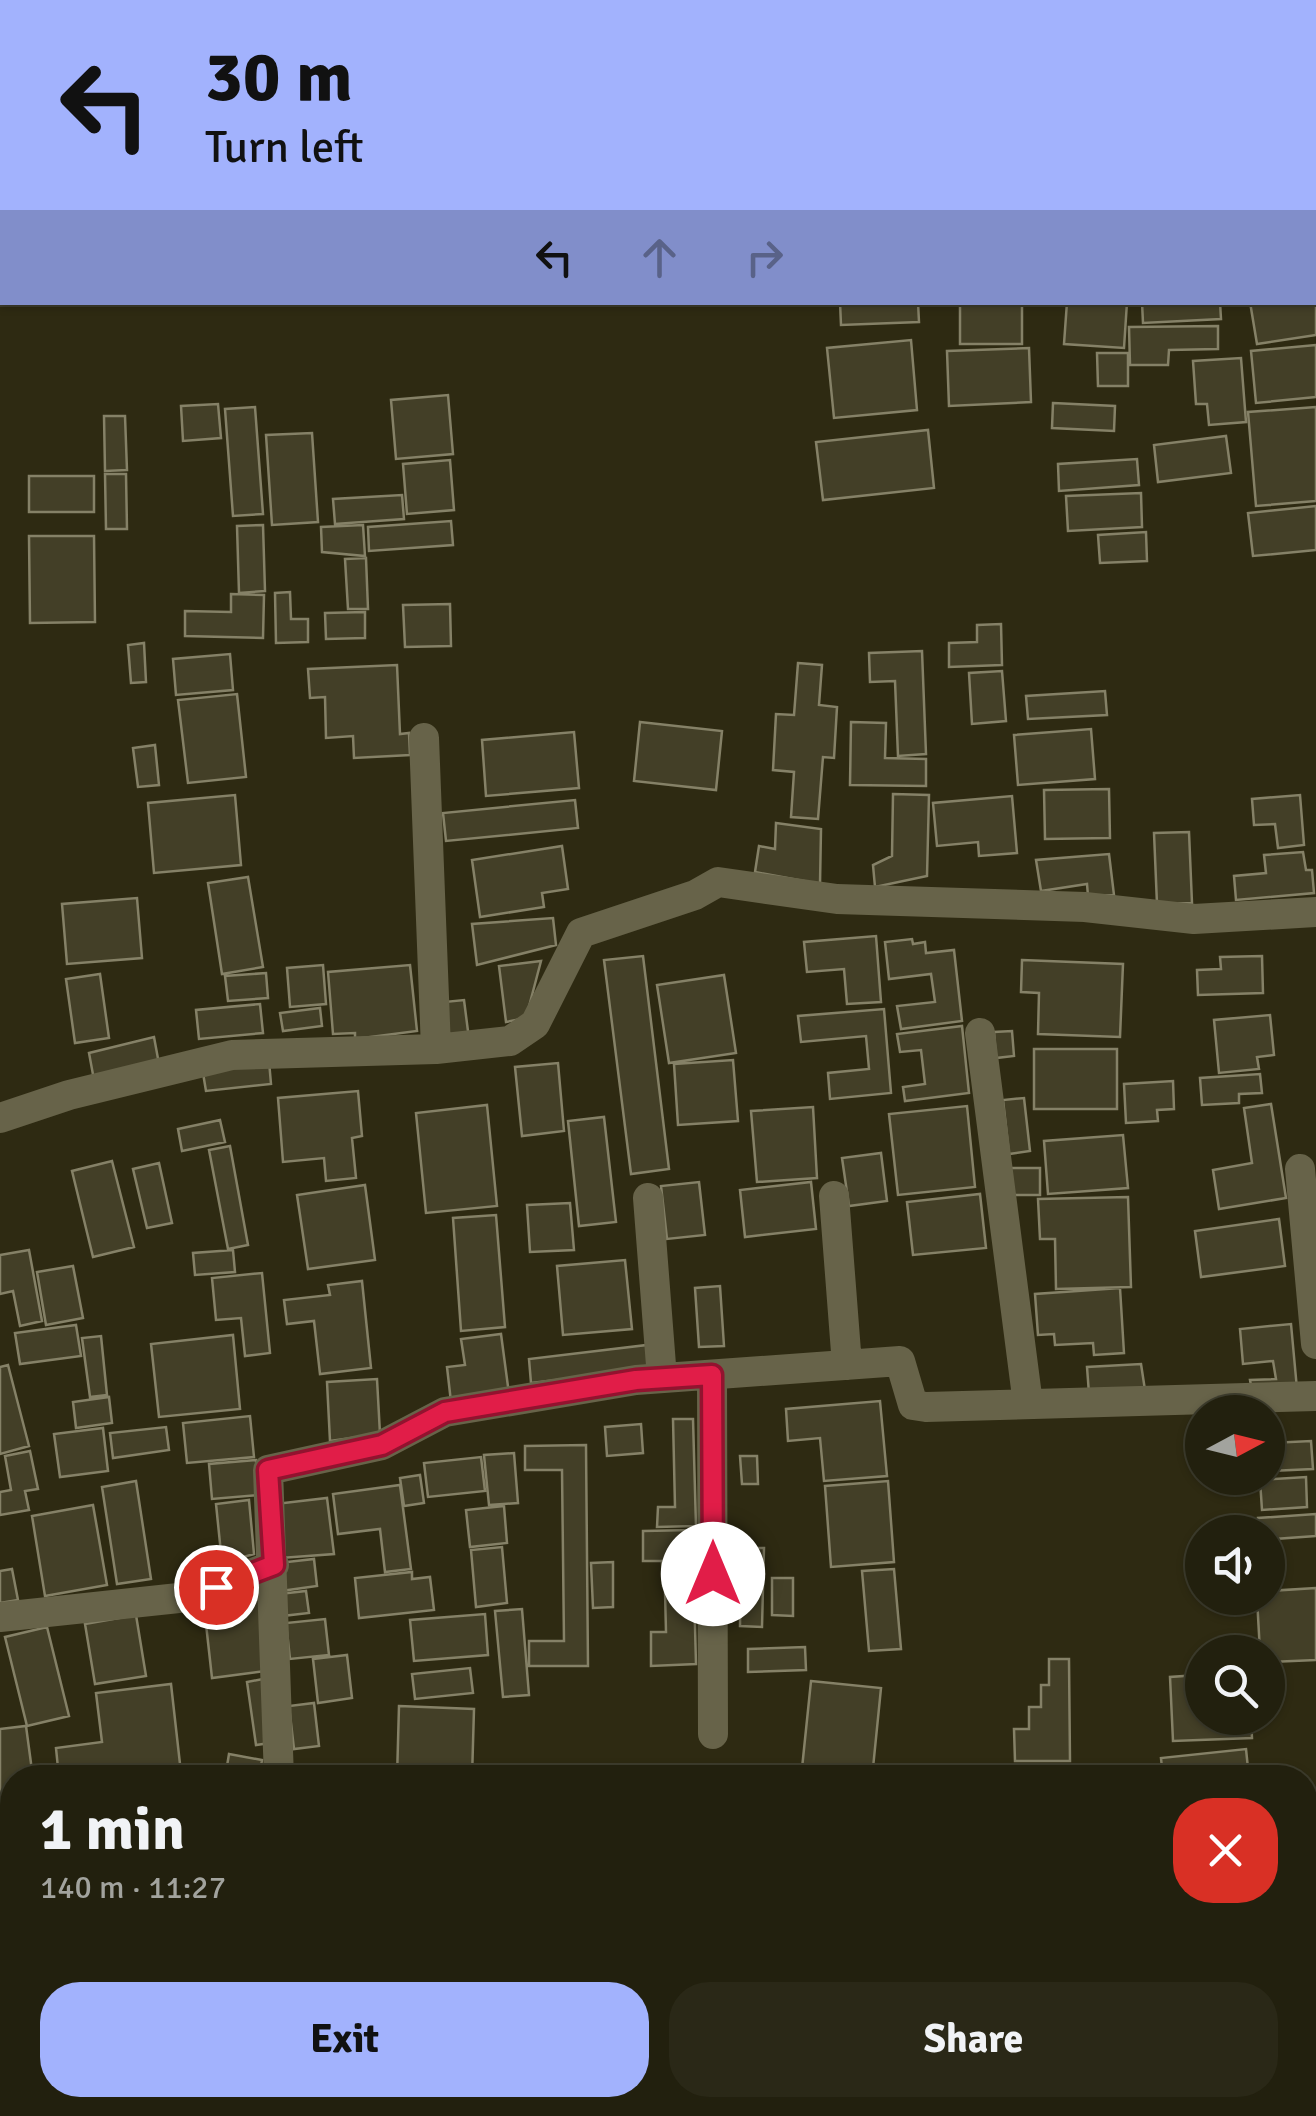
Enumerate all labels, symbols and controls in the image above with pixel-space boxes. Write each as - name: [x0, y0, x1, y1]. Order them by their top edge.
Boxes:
- text: 30 m: [205, 34, 353, 120]
- icon: left: [40, 40, 170, 170]
- text: Turn left: [205, 120, 364, 175]
- icon: left: [527, 230, 582, 285]
- icon: ahead: [632, 230, 687, 285]
- icon: right: [737, 230, 792, 285]
- north arrow: [1185, 1395, 1285, 1495]
- map controls: [1185, 1395, 1285, 1735]
- button: sound: [1185, 1515, 1285, 1615]
- position arrow: [661, 1522, 765, 1626]
- pin: [174, 1545, 259, 1630]
- icon: arrive: [189, 1560, 244, 1615]
- button: search: [1185, 1635, 1285, 1735]
- text: 1 min: [40, 1793, 185, 1867]
- button: close: [1173, 1798, 1278, 1903]
- text: 140 m · 11:27: [40, 1868, 226, 1907]
- button: Exit: [40, 1982, 649, 2097]
- button: Share: [669, 1982, 1278, 2097]

